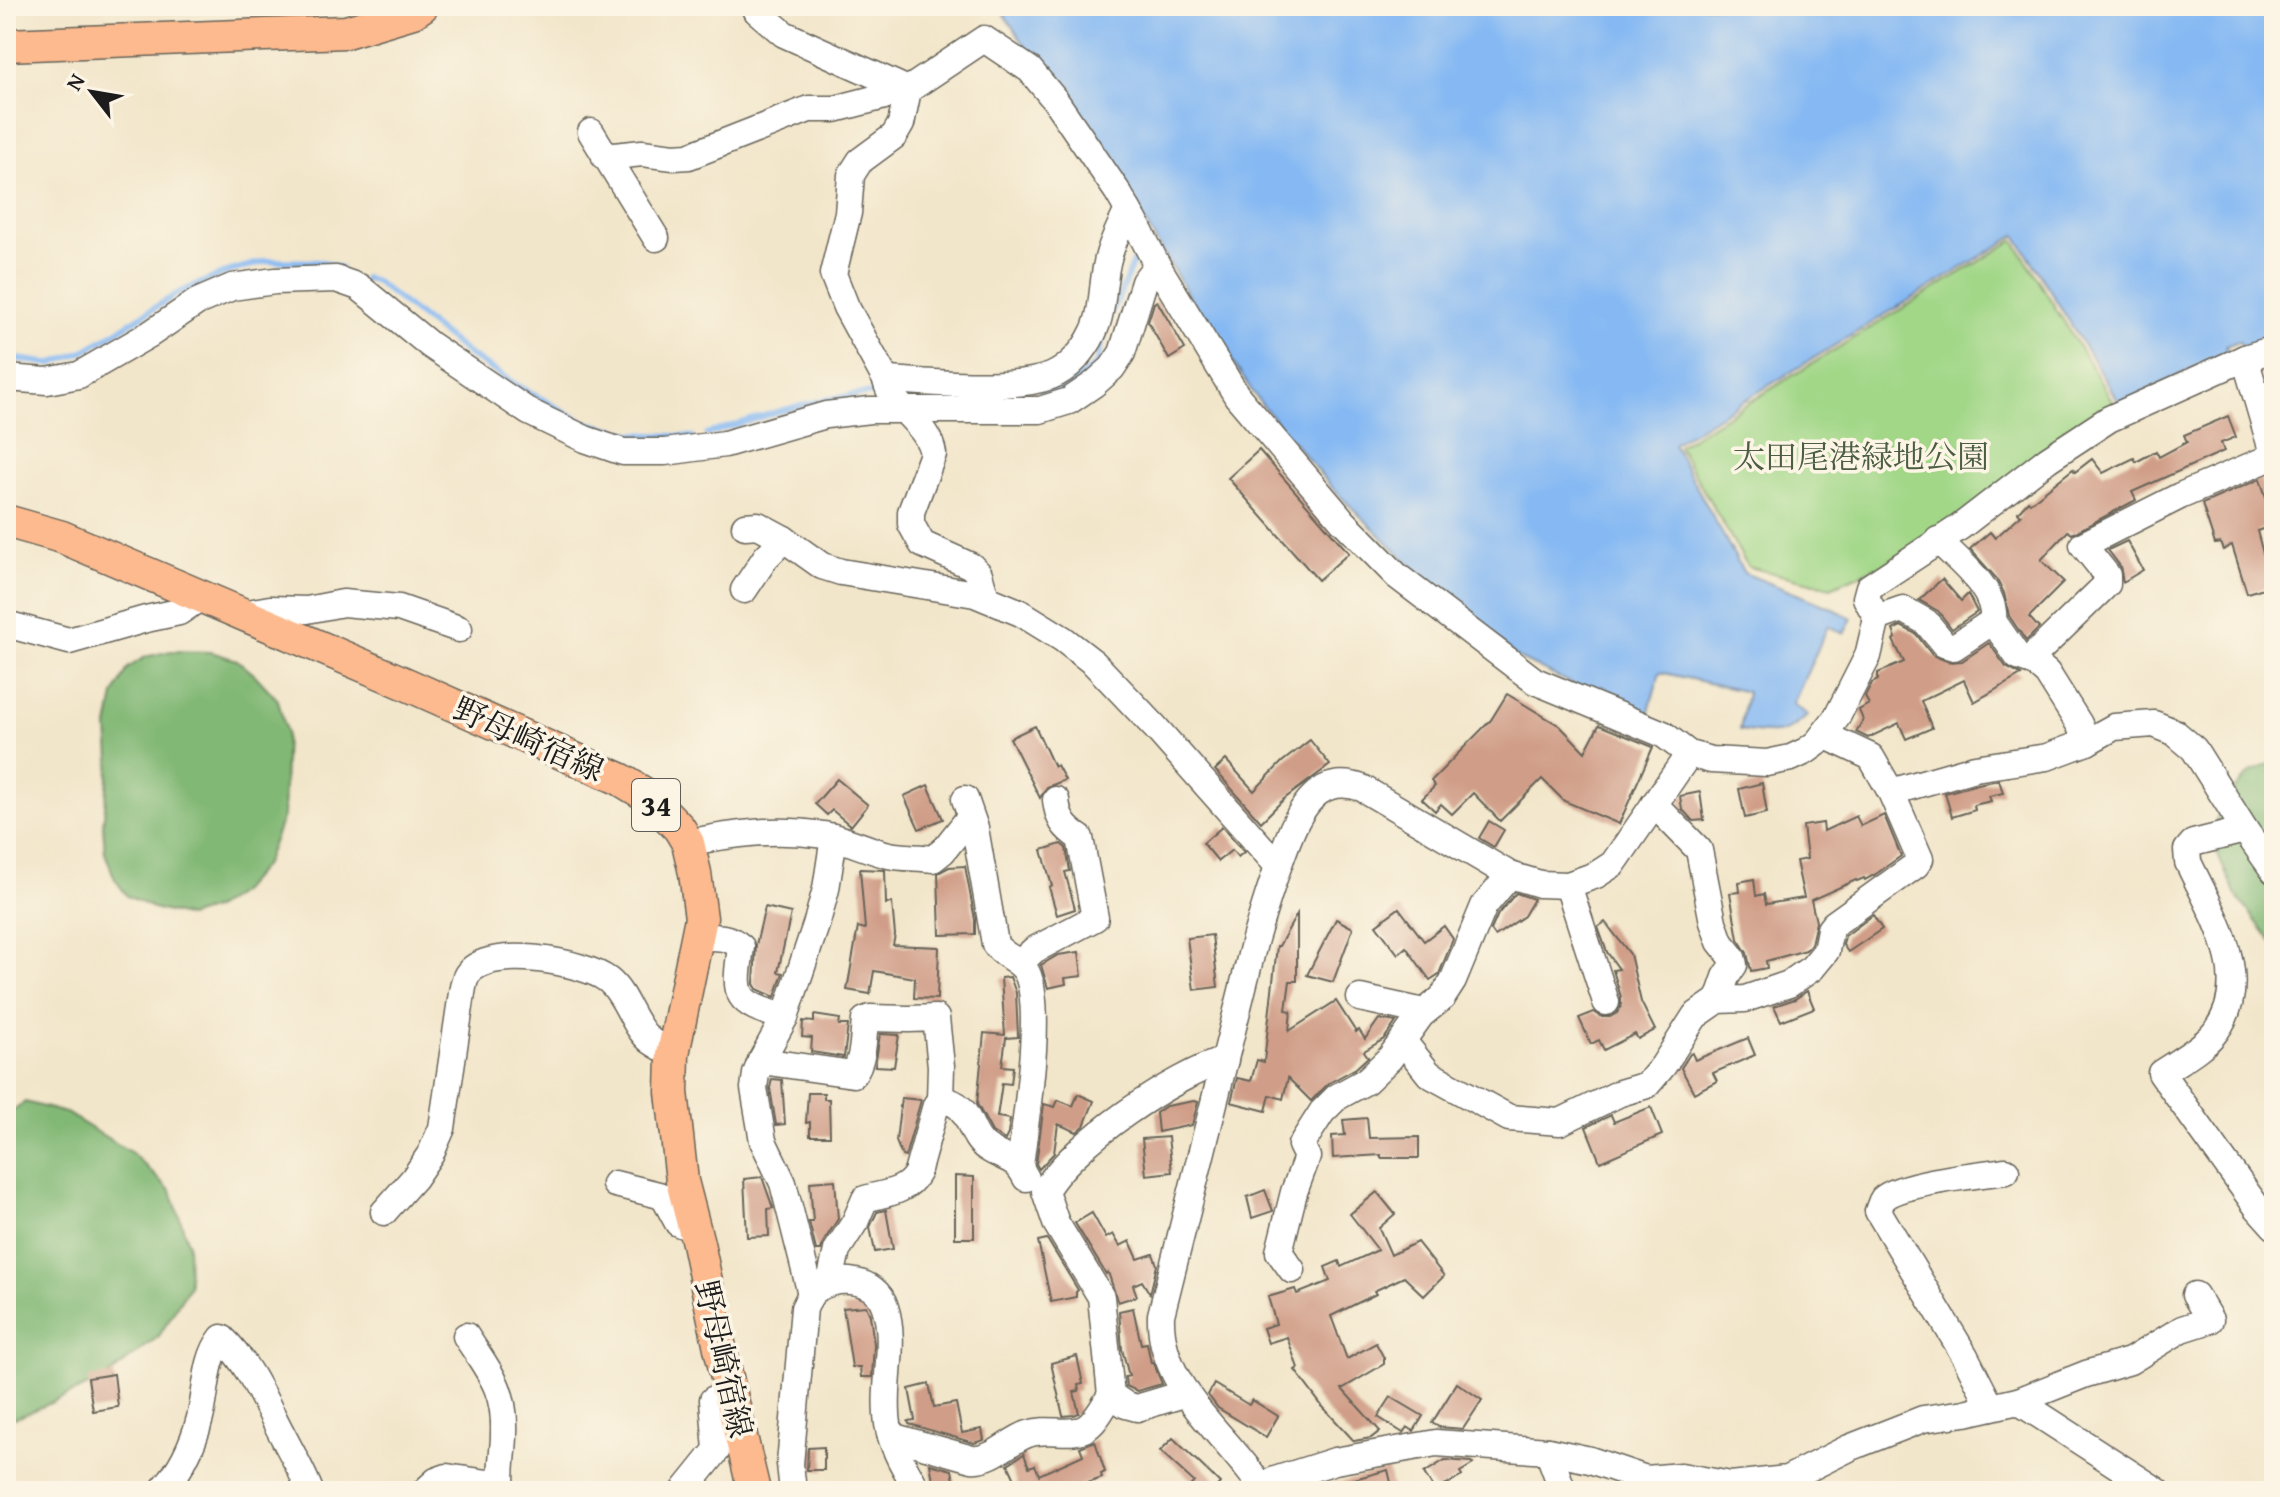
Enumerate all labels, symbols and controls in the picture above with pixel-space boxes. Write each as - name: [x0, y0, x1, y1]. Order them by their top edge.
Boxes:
- north arrow: [52, 52, 132, 132]
- text: N: [57, 67, 93, 96]
- park label: 太田尾港緑地公園: [1733, 433, 1989, 480]
- street label: 野母崎宿線: [446, 685, 612, 793]
- road number: 34: [632, 779, 680, 831]
- street label: 野母崎宿線: [683, 1276, 765, 1442]

